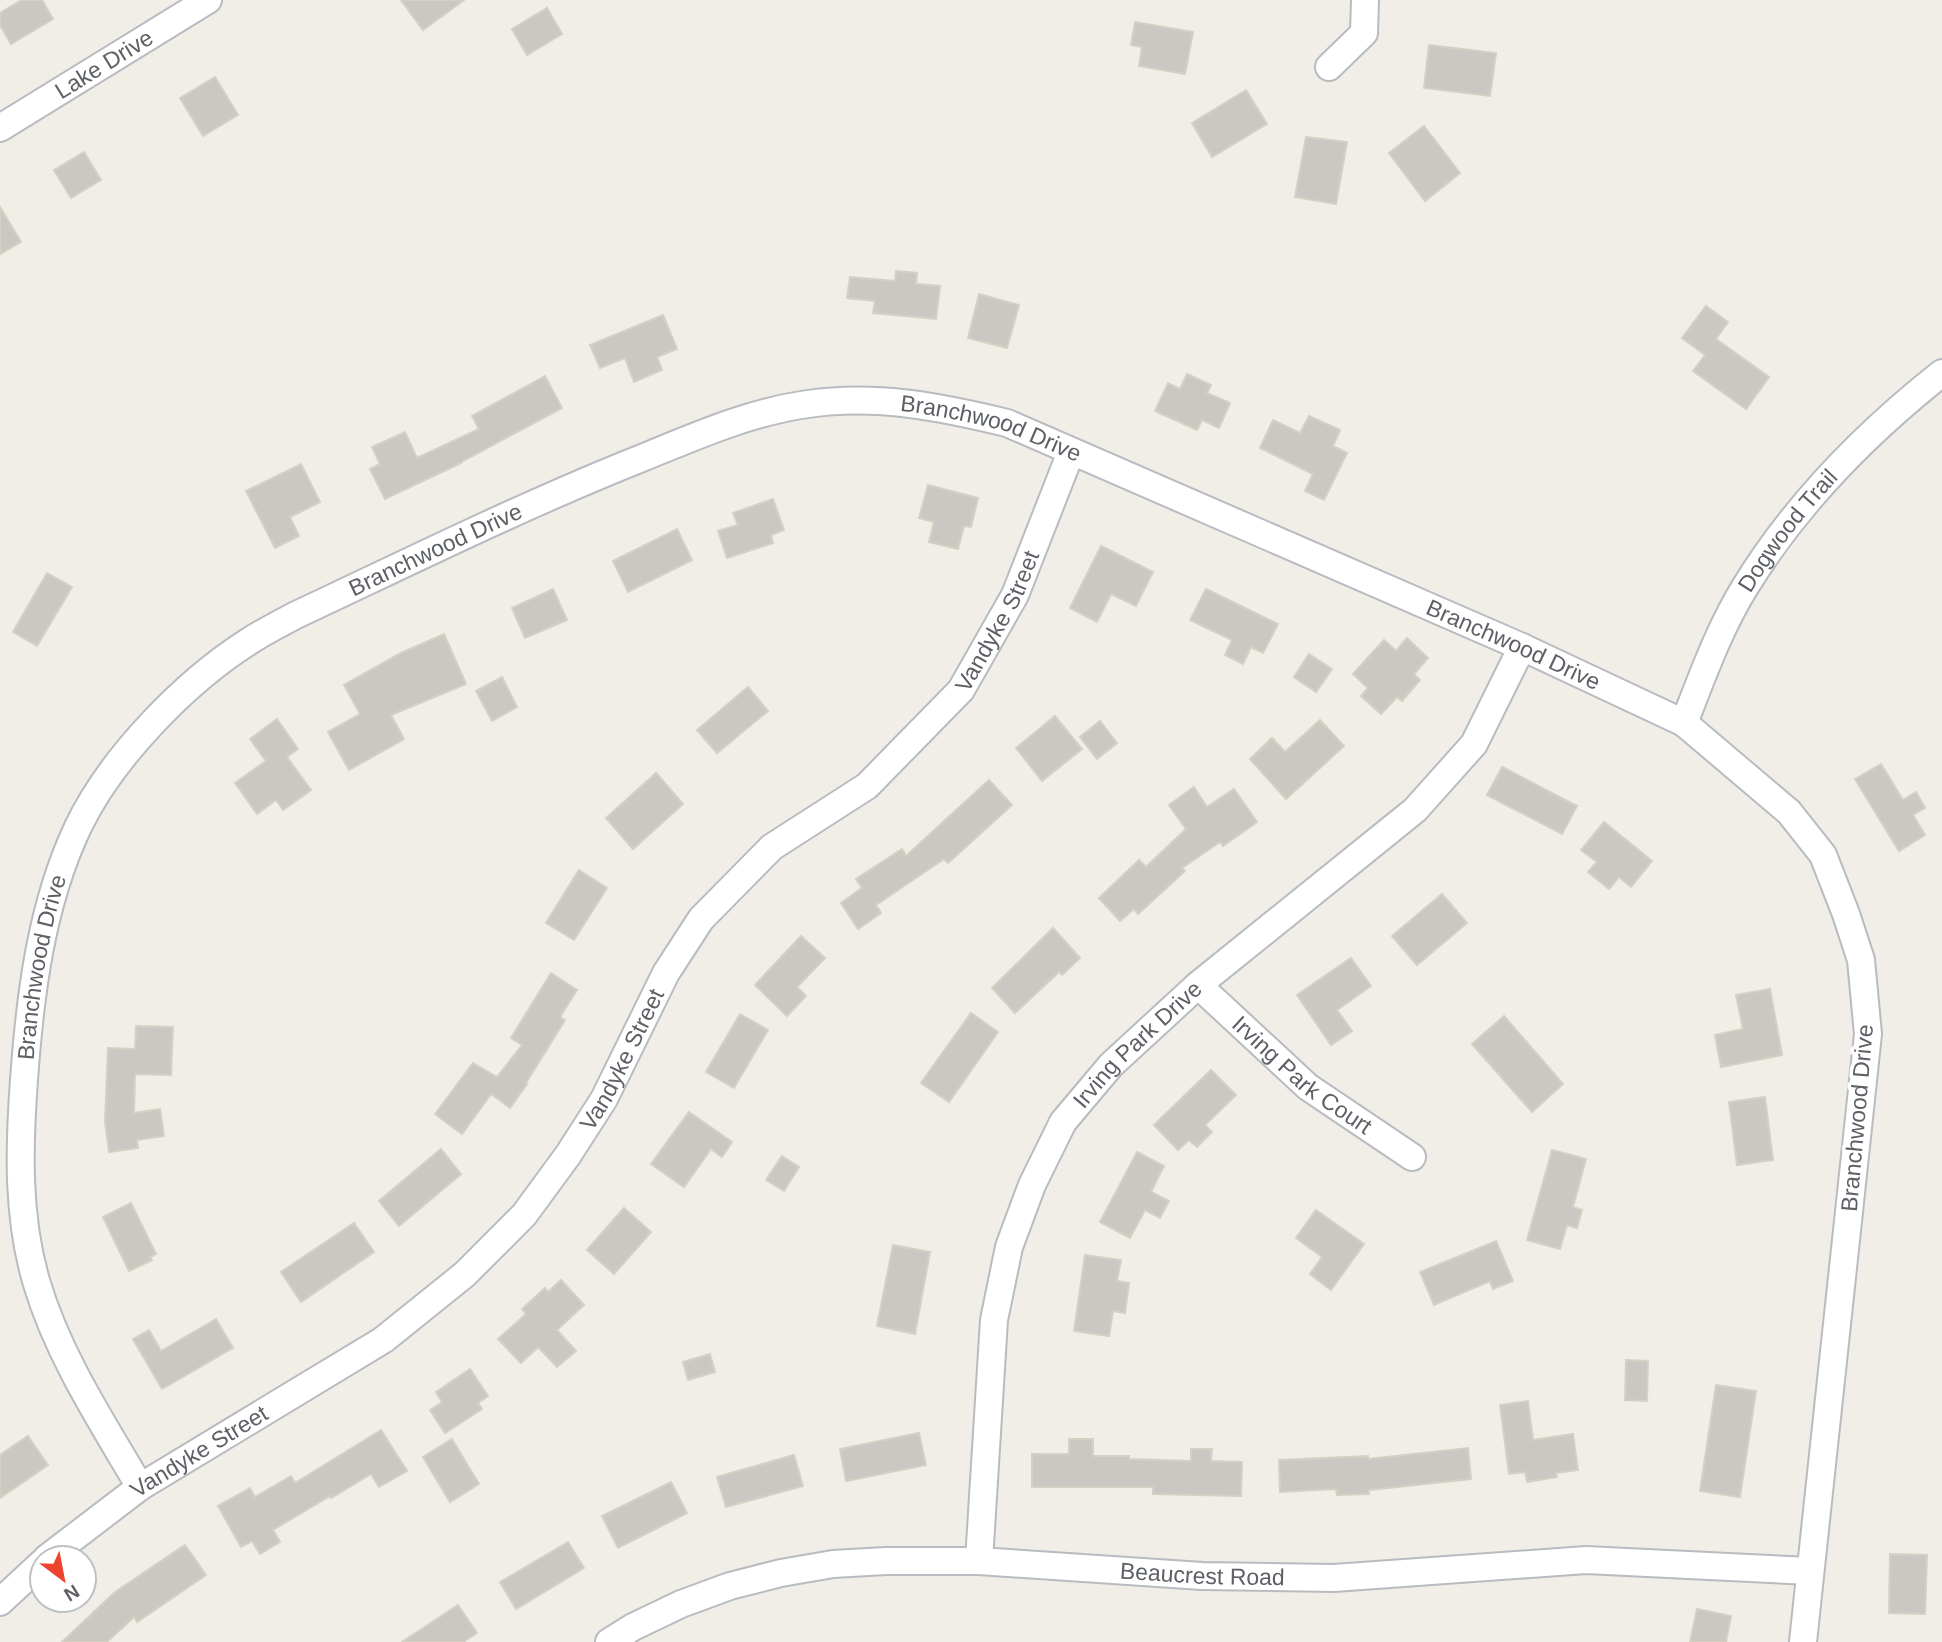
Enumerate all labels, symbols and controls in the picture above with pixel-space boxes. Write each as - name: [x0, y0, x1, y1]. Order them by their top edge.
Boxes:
- street label: Lake Drive: [50, 24, 158, 104]
- street label: Branchwood Drive: [899, 390, 1085, 467]
- street label: Dogwood Trail: [1732, 464, 1842, 596]
- street label: Branchwood Drive: [345, 498, 526, 601]
- street label: Vandyke Street: [950, 546, 1044, 696]
- street label: Branchwood Drive: [1422, 594, 1605, 695]
- street label: Branchwood Drive: [13, 871, 71, 1061]
- street label: Irving Park Drive: [1068, 975, 1207, 1113]
- street label: Vandyke Street: [574, 984, 669, 1135]
- street label: Irving Park Court: [1227, 1011, 1377, 1140]
- street label: Branchwood Drive: [1836, 1023, 1878, 1213]
- street label: Vandyke Street: [125, 1400, 273, 1503]
- north arrow: [28, 1544, 98, 1614]
- street label: Beaucrest Road: [1119, 1558, 1285, 1590]
- text: N: [60, 1580, 83, 1606]

